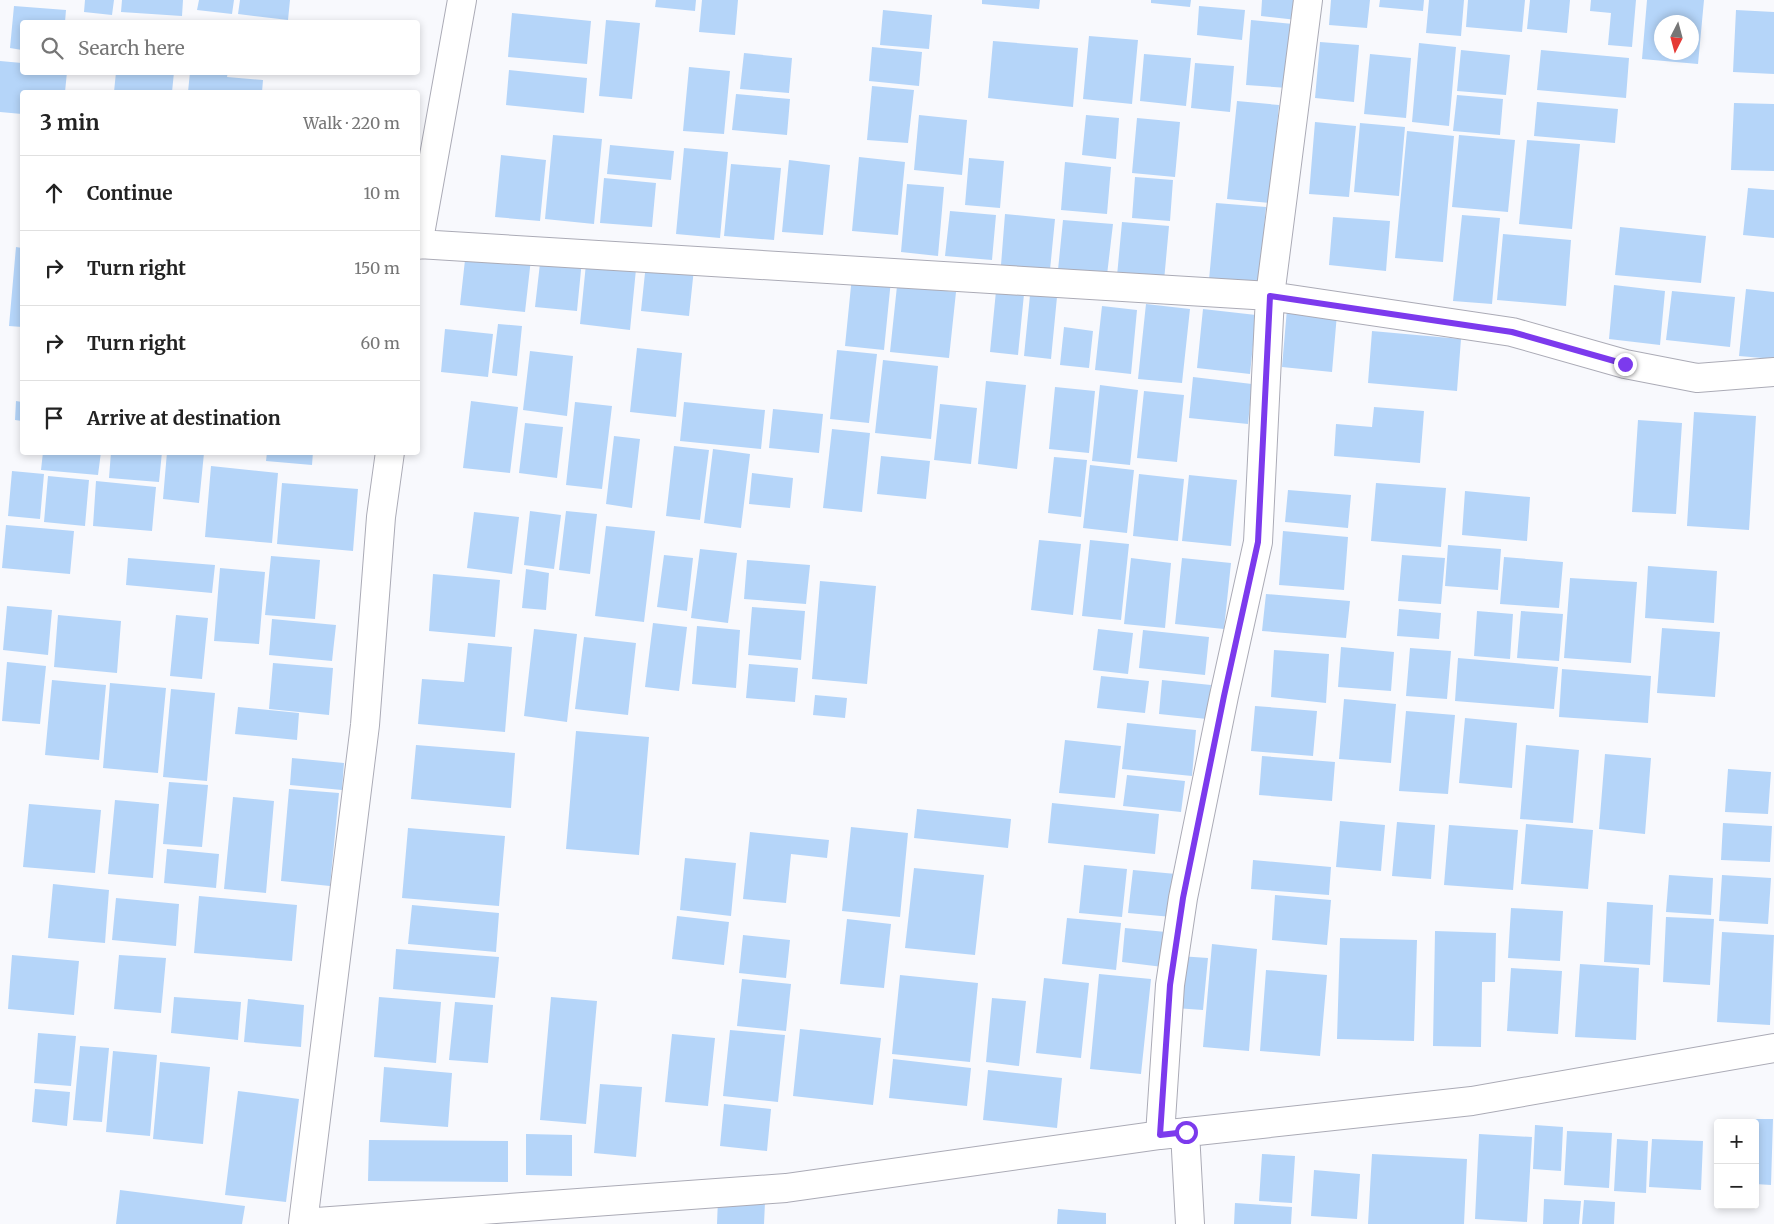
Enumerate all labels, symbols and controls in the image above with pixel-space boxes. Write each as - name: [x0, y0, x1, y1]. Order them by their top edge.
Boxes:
- north arrow: [1654, 15, 1699, 60]
- search box: [20, 20, 420, 75]
- icon: search: [38, 34, 66, 62]
- text: Search here: [78, 36, 185, 60]
- text: 3 min: [40, 109, 99, 136]
- text: Walk · 220 m: [303, 113, 400, 133]
- icon: ahead: [40, 179, 68, 207]
- text: Continue: [87, 181, 173, 205]
- text: 10 m: [363, 183, 400, 203]
- icon: right: [40, 254, 68, 282]
- text: Turn right: [87, 256, 186, 280]
- text: 150 m: [354, 258, 400, 278]
- icon: right: [40, 329, 68, 357]
- text: Turn right: [87, 331, 186, 355]
- text: 60 m: [360, 333, 400, 353]
- route end: [1614, 353, 1637, 376]
- icon: arrive: [40, 404, 68, 432]
- text: Arrive at destination: [87, 406, 281, 430]
- map controls: [1714, 1119, 1759, 1209]
- button: +: [1714, 1119, 1759, 1164]
- route start: [1175, 1121, 1198, 1144]
- button: −: [1714, 1164, 1759, 1209]

